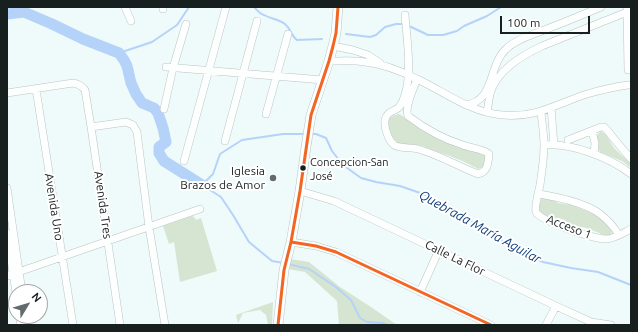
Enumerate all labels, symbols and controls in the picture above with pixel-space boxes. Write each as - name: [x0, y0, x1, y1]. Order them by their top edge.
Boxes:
- scale bar: [502, 8, 592, 34]
- text: 100 m: [507, 16, 540, 29]
- place label: Concepcion-San José: [310, 155, 388, 181]
- marker: Concepcion-San José: [298, 163, 308, 173]
- place label: Iglesia Brazos de Amor: [180, 164, 265, 192]
- street label: Avenida Tres: [91, 170, 115, 240]
- street label: Avenida Uno: [42, 172, 66, 242]
- marker: Iglesia Brazos de Amor: [268, 173, 278, 183]
- water label: Quebrada María Aguilar: [416, 187, 544, 267]
- street label: Acceso 1: [544, 212, 594, 242]
- street label: Calle La Flor: [423, 237, 487, 279]
- north arrow: [8, 284, 48, 324]
- text: N: [29, 290, 44, 304]

